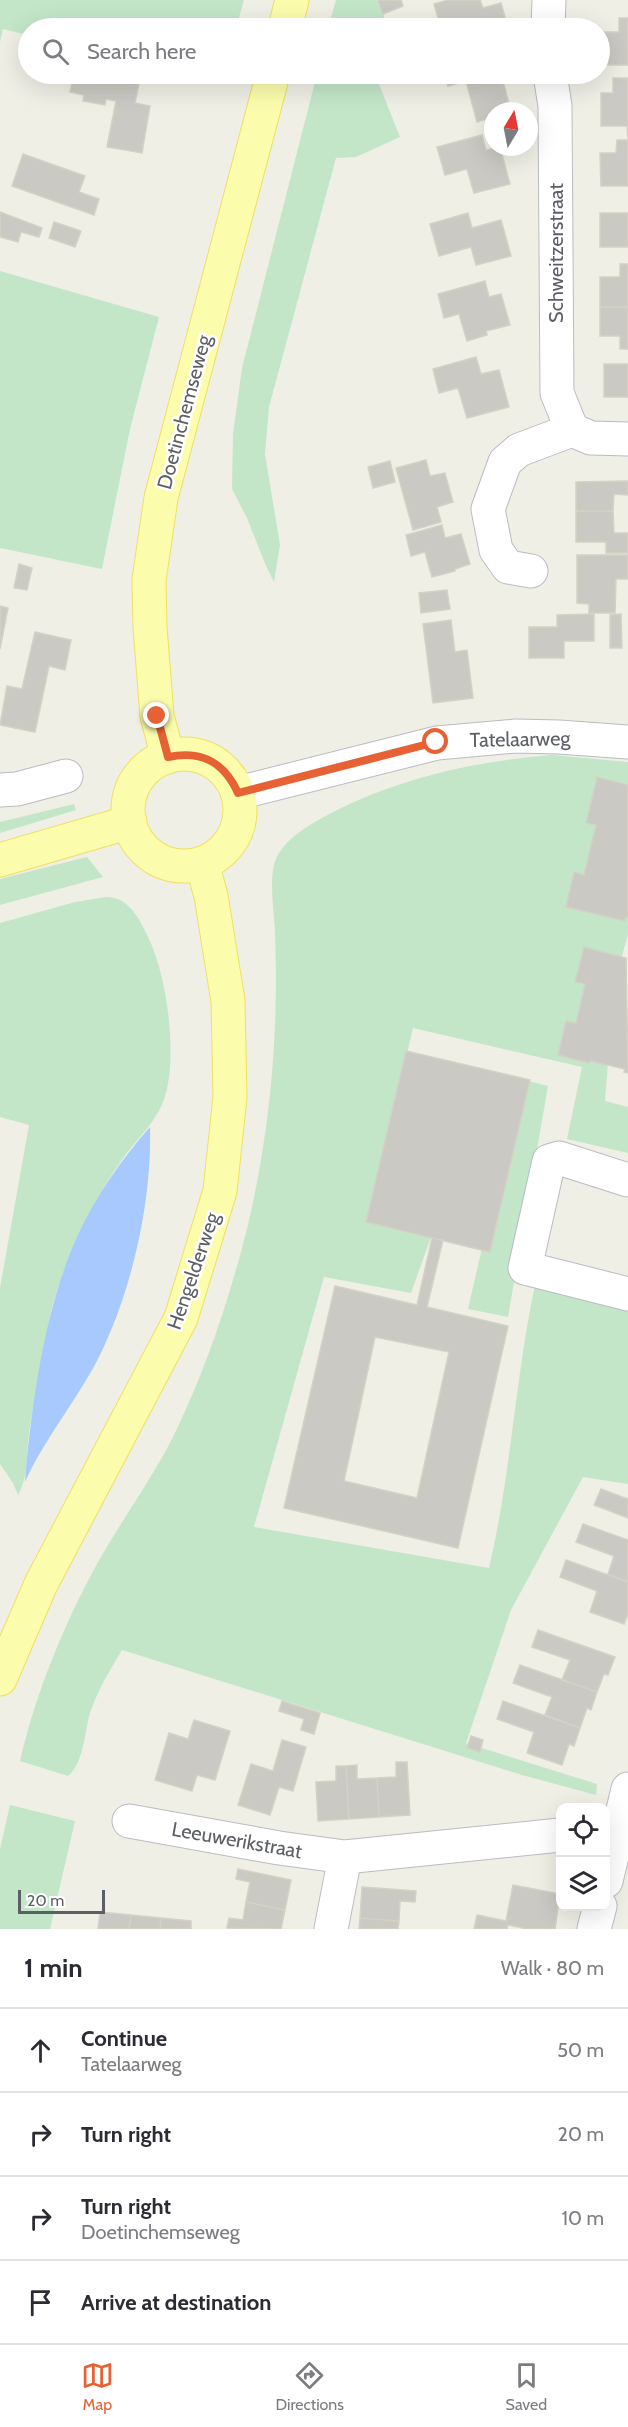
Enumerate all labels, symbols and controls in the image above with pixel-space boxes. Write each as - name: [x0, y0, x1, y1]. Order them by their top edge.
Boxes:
- search box: [18, 18, 610, 84]
- icon: search: [39, 35, 72, 68]
- text: Search here: [87, 38, 196, 65]
- north arrow: [484, 102, 538, 156]
- street label: Schweitzerstraat: [544, 183, 568, 323]
- street label: Doetinchemseweg: [152, 331, 216, 492]
- route end: [143, 702, 169, 728]
- street label: Tatelaarweg: [470, 726, 572, 752]
- route start: [422, 728, 448, 754]
- street label: Hengelderweg: [162, 1208, 225, 1333]
- map controls: [556, 1803, 610, 1911]
- button: locate: [556, 1803, 610, 1857]
- street label: Leeuwerikstraat: [170, 1817, 304, 1863]
- button: layers: [556, 1857, 610, 1911]
- scale bar: [18, 1887, 105, 1914]
- text: 20 m: [27, 1891, 64, 1910]
- text: 1 min: [24, 1952, 83, 1984]
- text: Walk · 80 m: [501, 1956, 604, 1980]
- text: Continue: [81, 2025, 167, 2052]
- icon: ahead: [24, 2034, 57, 2067]
- text: 50 m: [557, 2038, 604, 2062]
- text: Tatelaarweg: [81, 2052, 182, 2076]
- icon: right: [24, 2118, 57, 2151]
- text: Turn right: [81, 2121, 171, 2148]
- text: 20 m: [558, 2122, 604, 2146]
- text: Turn right: [81, 2193, 171, 2220]
- icon: right: [24, 2202, 57, 2235]
- text: 10 m: [561, 2206, 604, 2230]
- text: Doetinchemseweg: [81, 2220, 240, 2244]
- icon: arrive: [24, 2286, 57, 2319]
- text: Arrive at destination: [81, 2289, 271, 2316]
- tab: Map: [81, 2359, 114, 2414]
- tab: Directions: [276, 2359, 344, 2414]
- tab: Saved: [506, 2359, 547, 2414]

